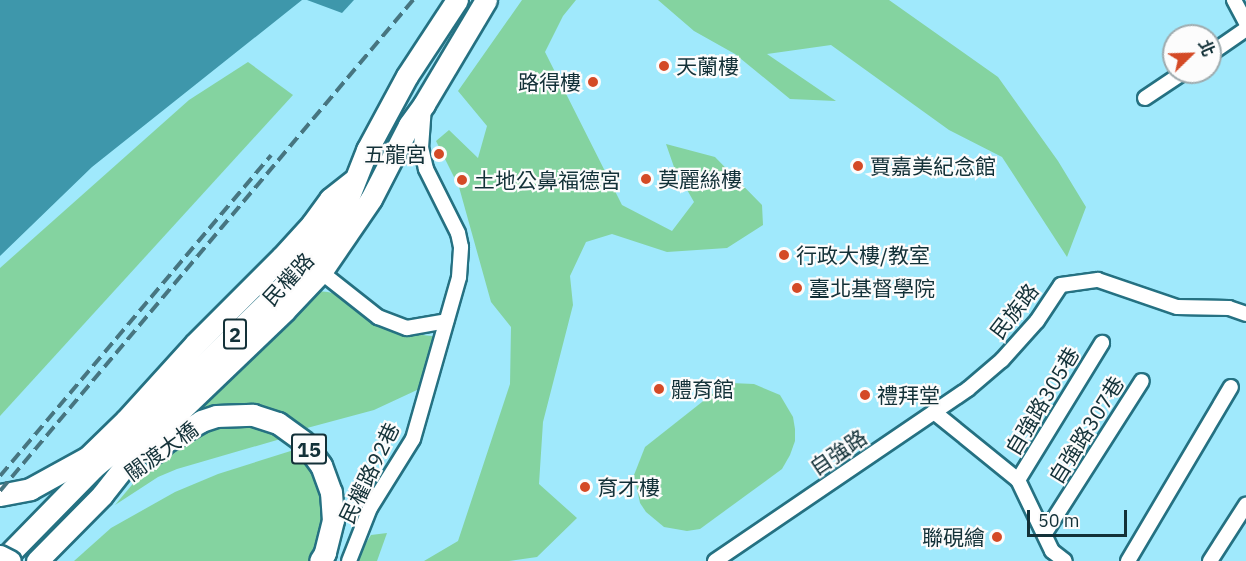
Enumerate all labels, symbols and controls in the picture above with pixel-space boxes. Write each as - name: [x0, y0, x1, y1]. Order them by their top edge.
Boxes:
- north arrow: [1162, 24, 1222, 84]
- text: 北: [1194, 36, 1219, 59]
- place label: 天蘭樓: [676, 53, 739, 79]
- marker: 天蘭樓: [657, 59, 671, 73]
- place label: 路得樓: [518, 69, 581, 95]
- marker: 路得樓: [586, 75, 600, 89]
- place label: 五龍宮: [364, 141, 427, 167]
- marker: 五龍宮: [432, 147, 446, 161]
- place label: 賈嘉美紀念館: [870, 153, 996, 179]
- marker: 賈嘉美紀念館: [851, 159, 865, 173]
- place label: 莫麗絲樓: [658, 166, 742, 192]
- place label: 土地公鼻福德宮: [474, 167, 621, 193]
- marker: 莫麗絲樓: [639, 172, 653, 186]
- marker: 土地公鼻福德宮: [455, 173, 469, 187]
- place label: 行政大樓/教室: [796, 242, 930, 268]
- street label: 民權路: [257, 247, 319, 311]
- marker: 行政大樓/教室: [777, 248, 791, 262]
- place label: 臺北基督學院: [809, 275, 935, 301]
- street label: 民族路: [985, 278, 1043, 344]
- marker: 臺北基督學院: [790, 281, 804, 295]
- road number: 2: [223, 317, 247, 351]
- street label: 自強路305巷: [1000, 342, 1084, 460]
- street label: 自強路307巷: [1043, 372, 1129, 488]
- place label: 體育館: [671, 376, 734, 402]
- marker: 體育館: [652, 382, 666, 396]
- place label: 禮拜堂: [877, 382, 940, 408]
- marker: 禮拜堂: [858, 388, 872, 402]
- street label: 關渡大橋: [120, 416, 202, 486]
- street label: 民權路92巷: [334, 418, 404, 528]
- street label: 自強路: [805, 424, 871, 480]
- road number: 15: [291, 432, 327, 466]
- place label: 育才樓: [597, 474, 660, 500]
- marker: 育才樓: [578, 480, 592, 494]
- scale bar: [1030, 498, 1130, 536]
- text: 50 m: [1038, 509, 1080, 532]
- place label: 聯硯繪: [922, 524, 985, 550]
- marker: 聯硯繪: [990, 530, 1004, 544]

